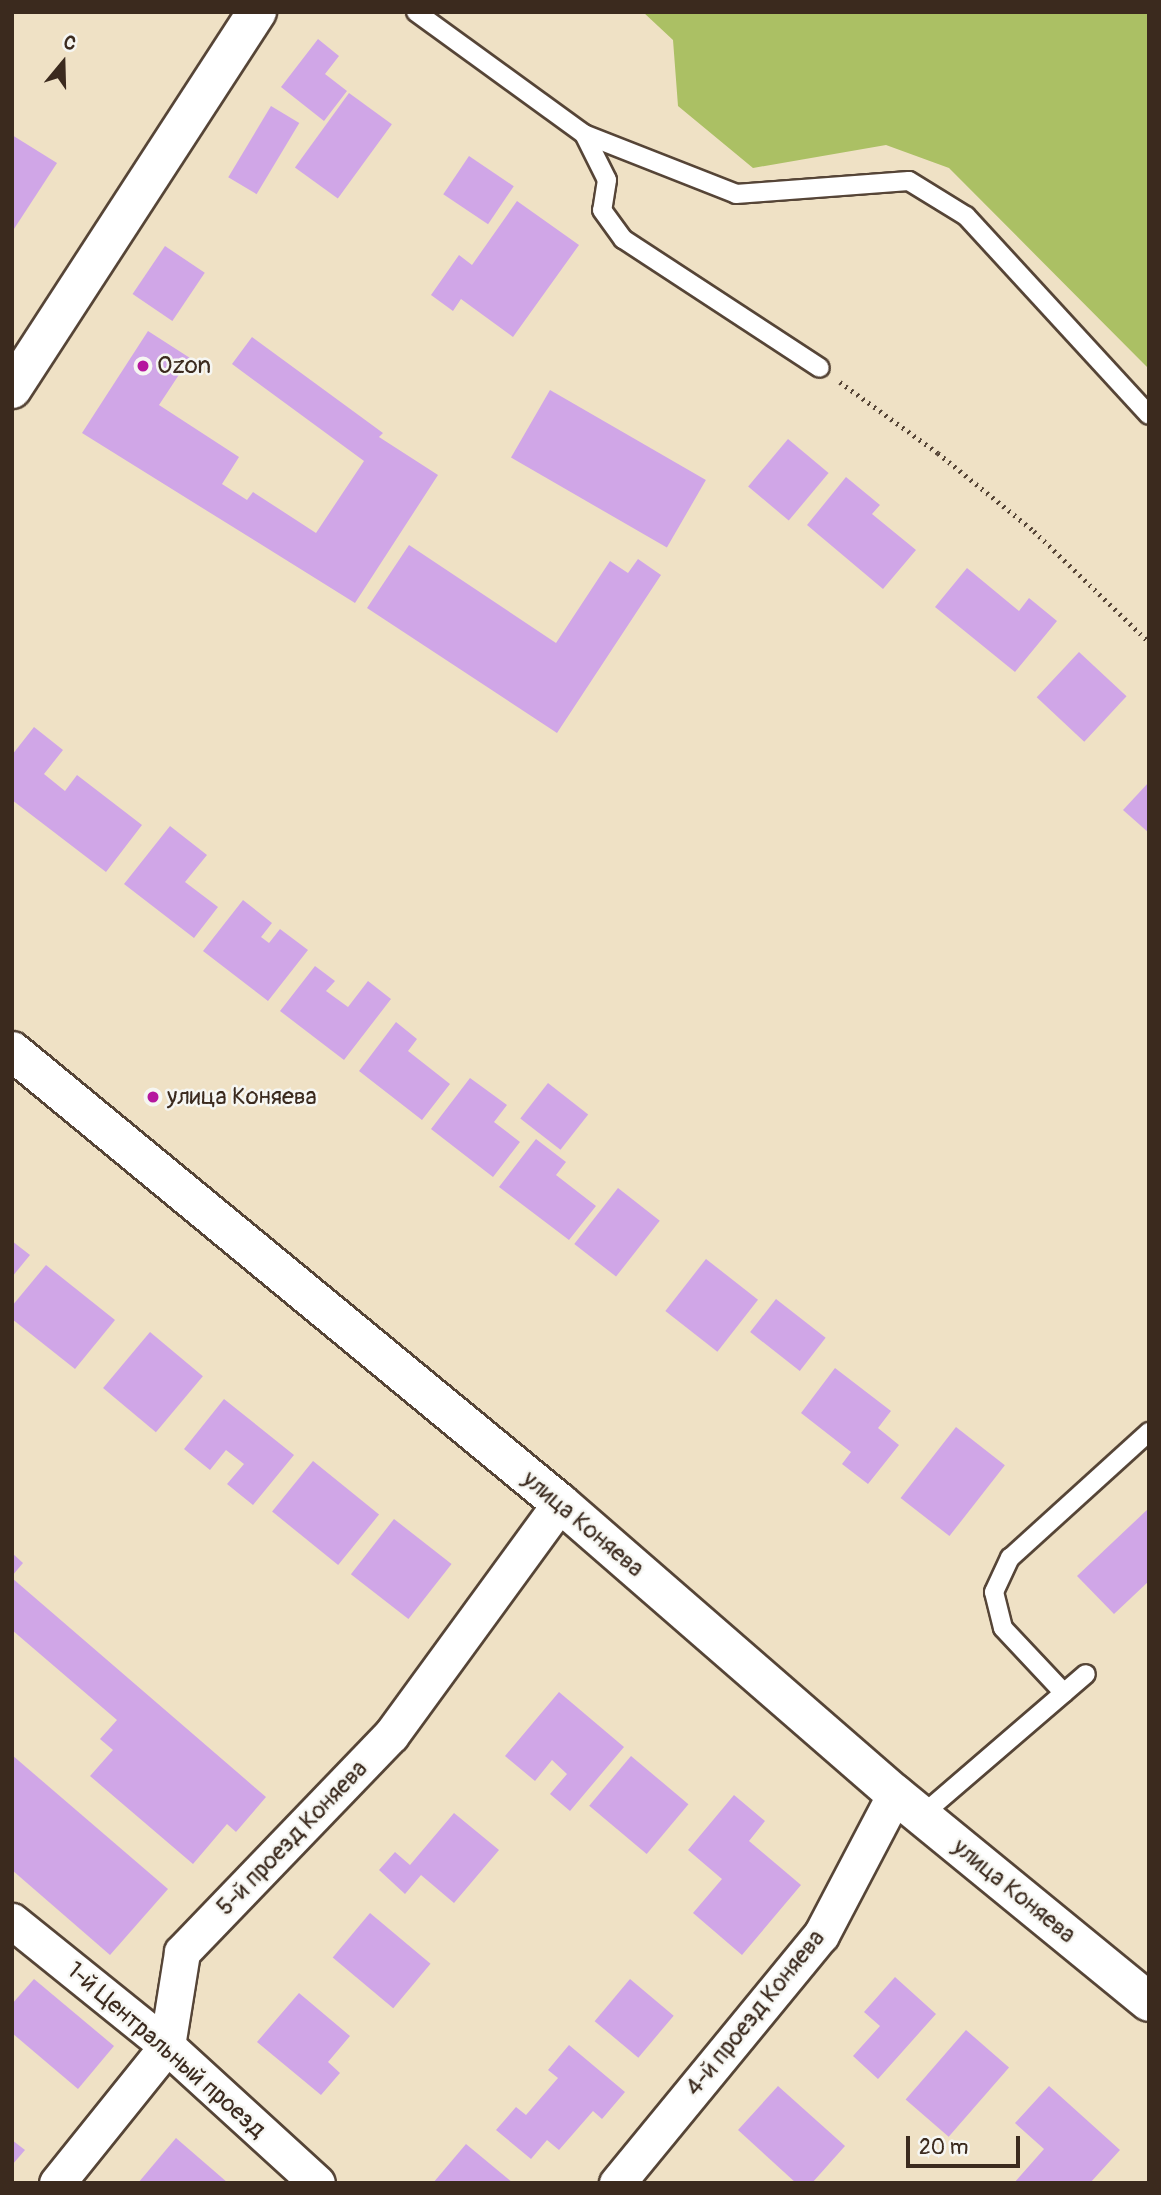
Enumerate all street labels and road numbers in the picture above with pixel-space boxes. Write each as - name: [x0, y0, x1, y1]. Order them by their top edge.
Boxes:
- street label: улица Коняева: [516, 1465, 650, 1583]
- street label: 5-й проезд Коняева: [211, 1755, 373, 1921]
- street label: улица Коняева: [947, 1833, 1081, 1949]
- street label: 4-й проезд Коняева: [679, 1924, 831, 2102]
- street label: 1-й Центральный проезд: [61, 1956, 271, 2144]

